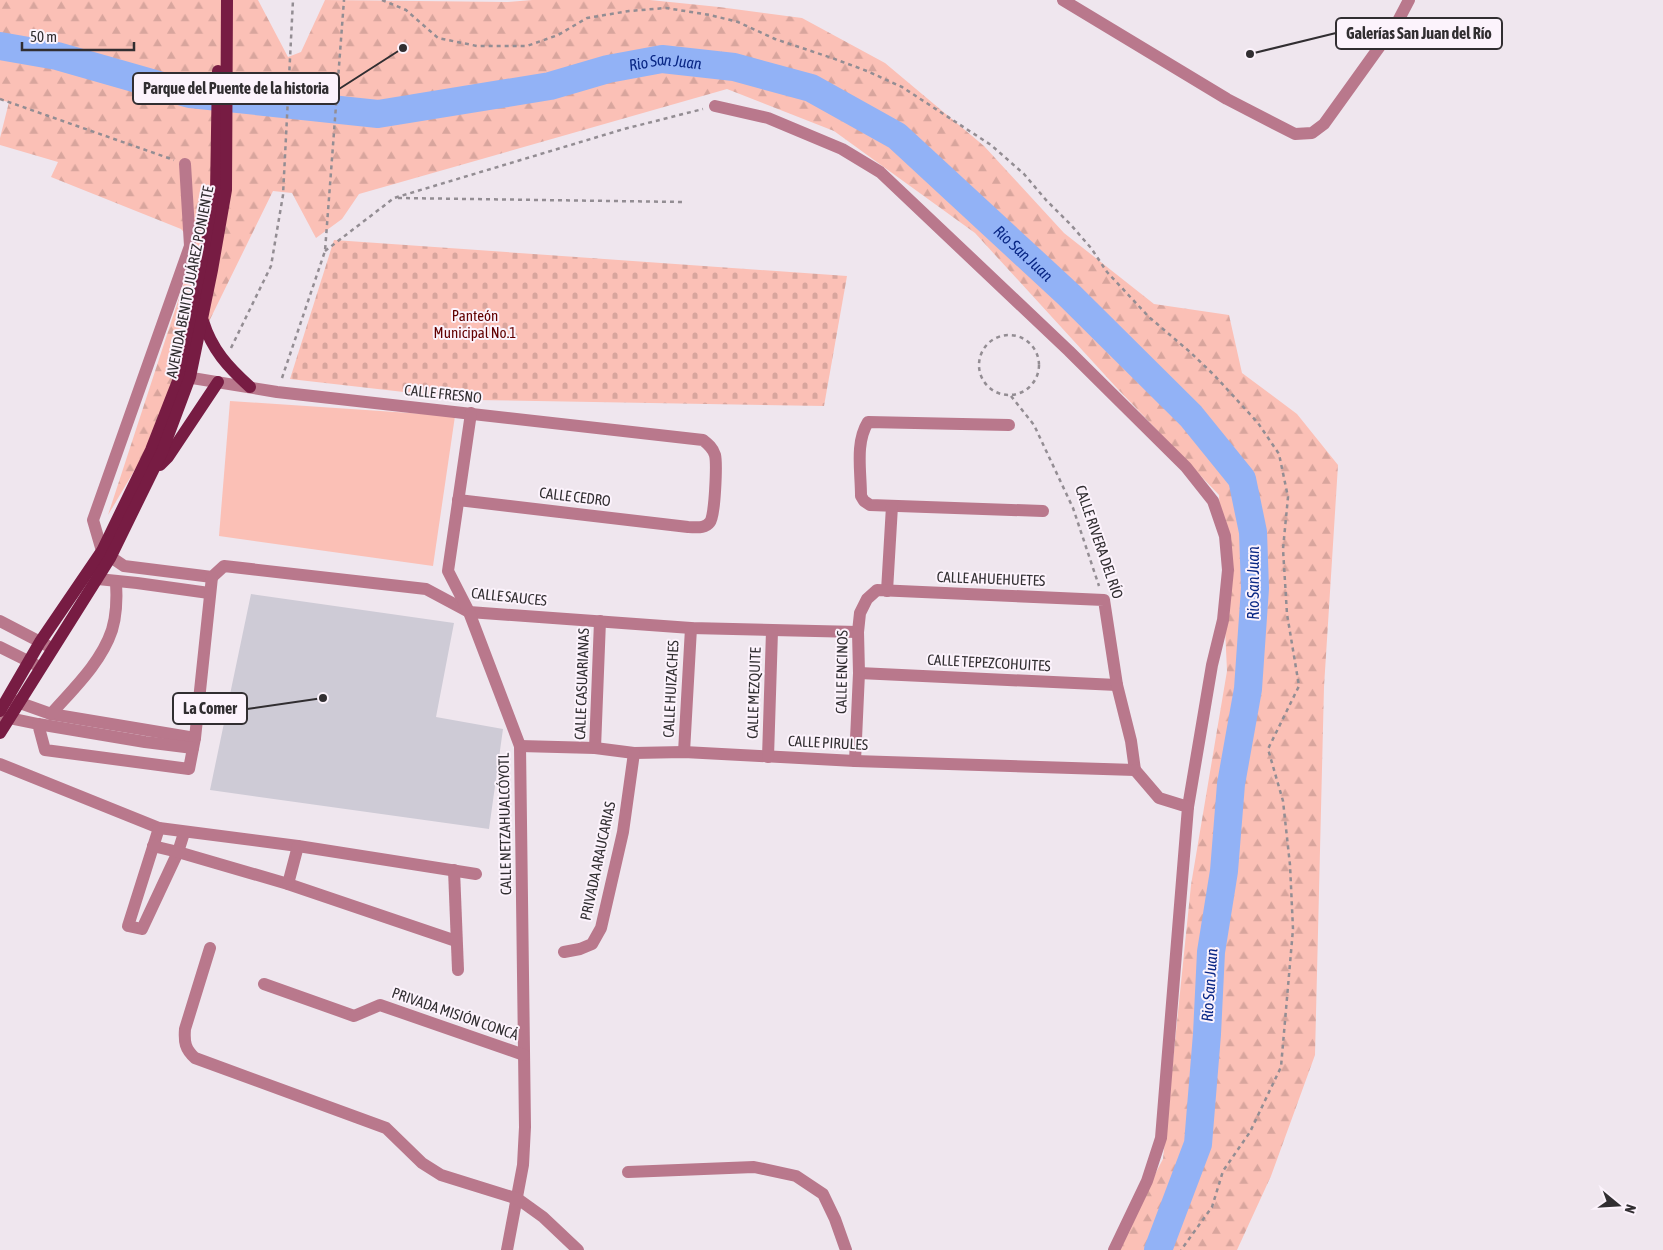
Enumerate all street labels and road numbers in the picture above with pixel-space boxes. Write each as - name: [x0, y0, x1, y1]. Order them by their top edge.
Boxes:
- street label: AVENIDA BENITO JUÁREZ PONIENTE: [163, 184, 217, 379]
- street label: CALLE FRESNO: [403, 381, 483, 406]
- street label: CALLE RIVERA DEL RÍO: [1072, 483, 1127, 601]
- street label: CALLE CEDRO: [538, 484, 612, 509]
- street label: CALLE AHUEHUETES: [936, 568, 1046, 589]
- street label: CALLE SAUCES: [470, 584, 548, 609]
- street label: CALLE CASUARIANAS: [571, 628, 592, 740]
- street label: CALLE ENCINOS: [832, 630, 851, 714]
- street label: CALLE HUIZACHES: [659, 640, 682, 738]
- street label: CALLE MEZQUITE: [743, 646, 764, 739]
- street label: CALLE TEPEZCOHUITES: [927, 651, 1051, 674]
- street label: CALLE PIRULES: [788, 732, 869, 753]
- street label: CALLE NETZAHUALCÓYOTL: [495, 753, 514, 895]
- street label: PRIVADA ARAUCARIAS: [577, 800, 618, 922]
- street label: PRIVADA MISIÓN CONCÁ: [390, 984, 521, 1043]

